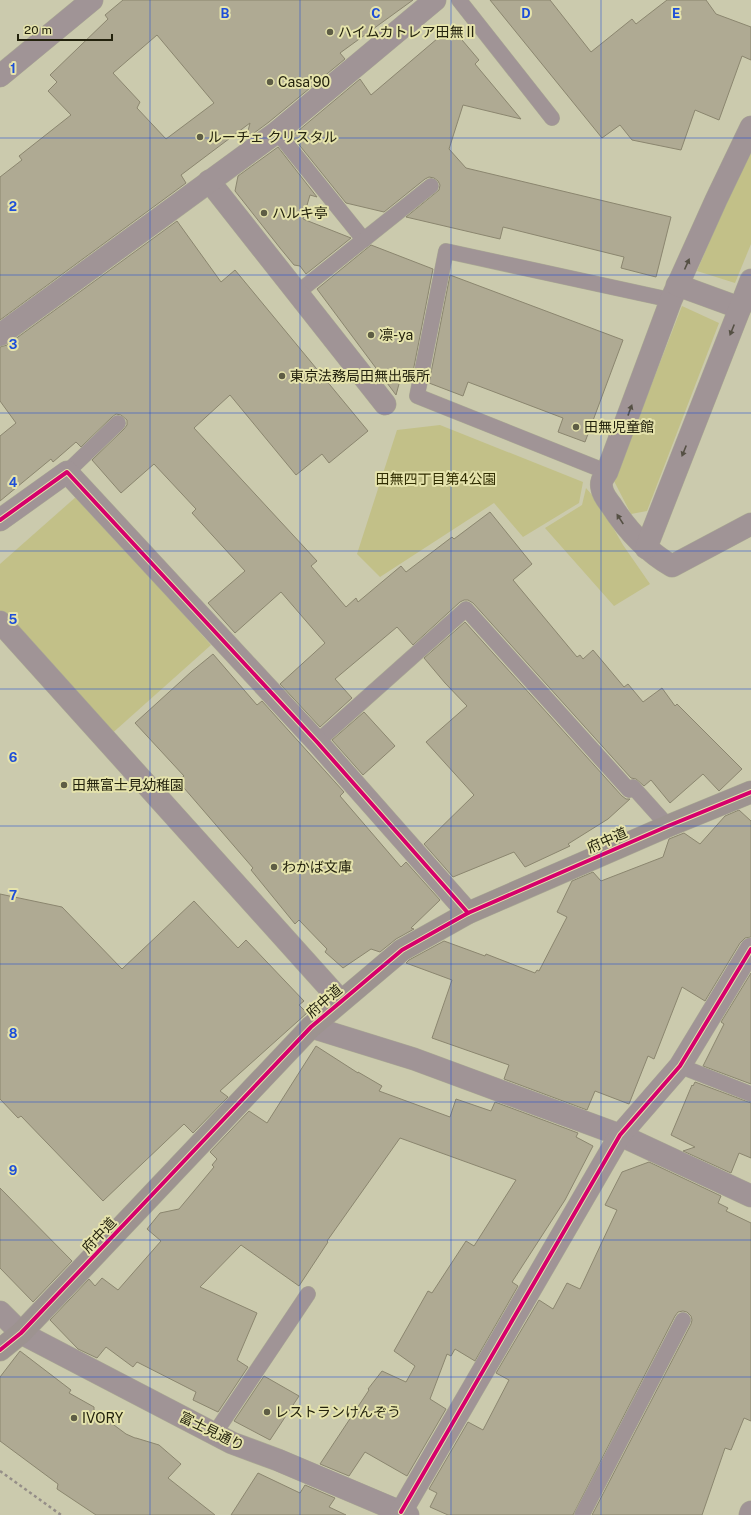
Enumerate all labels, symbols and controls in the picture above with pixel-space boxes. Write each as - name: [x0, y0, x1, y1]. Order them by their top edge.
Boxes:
- text: B: [221, 6, 230, 21]
- text: C: [371, 6, 381, 21]
- text: D: [521, 6, 531, 21]
- text: E: [672, 6, 680, 21]
- scale bar: [18, 16, 112, 42]
- text: 20 m: [24, 23, 52, 37]
- place label: ハイムカトレア田無Ⅱ: [338, 24, 477, 40]
- marker: ハイムカトレア田無Ⅱ: [325, 27, 335, 37]
- text: 1: [10, 61, 16, 76]
- place label: Casa'90: [278, 74, 330, 90]
- marker: Casa'90: [265, 77, 275, 87]
- place label: ルーチェ クリスタル: [208, 129, 337, 145]
- marker: ルーチェ クリスタル: [195, 132, 205, 142]
- text: 2: [9, 199, 17, 214]
- place label: ハルキ亭: [272, 205, 328, 221]
- marker: ハルキ亭: [259, 208, 269, 218]
- one-way arrow: [684, 258, 690, 270]
- one-way arrow: [728, 324, 734, 336]
- place label: 凛-ya: [379, 327, 413, 343]
- marker: 凛-ya: [366, 330, 376, 340]
- text: 3: [9, 337, 18, 352]
- place label: 東京法務局田無出張所: [290, 368, 430, 384]
- marker: 東京法務局田無出張所: [277, 371, 287, 381]
- one-way arrow: [628, 403, 634, 415]
- place label: 田無児童館: [584, 419, 654, 435]
- marker: 田無児童館: [571, 422, 581, 432]
- one-way arrow: [681, 445, 687, 456]
- park label: 田無四丁目第4公園: [376, 471, 496, 487]
- text: 4: [9, 475, 18, 490]
- one-way arrow: [616, 514, 624, 524]
- text: 5: [9, 612, 18, 627]
- text: 6: [9, 750, 18, 765]
- place label: 田無富士見幼稚園: [72, 777, 184, 793]
- marker: 田無富士見幼稚園: [59, 780, 69, 790]
- street label: 府中道: [585, 824, 629, 856]
- place label: わかば文庫: [282, 859, 352, 875]
- marker: わかば文庫: [269, 862, 279, 872]
- text: 7: [9, 888, 17, 903]
- street label: 府中道: [303, 981, 345, 1021]
- text: 8: [9, 1026, 18, 1041]
- text: 9: [9, 1163, 17, 1178]
- street label: 府中道: [79, 1214, 119, 1256]
- place label: レストランけんぞう: [275, 1404, 401, 1420]
- marker: レストランけんぞう: [262, 1407, 272, 1417]
- street label: 富士見通り: [177, 1408, 247, 1454]
- place label: IVORY: [82, 1410, 124, 1426]
- marker: IVORY: [69, 1413, 79, 1423]

